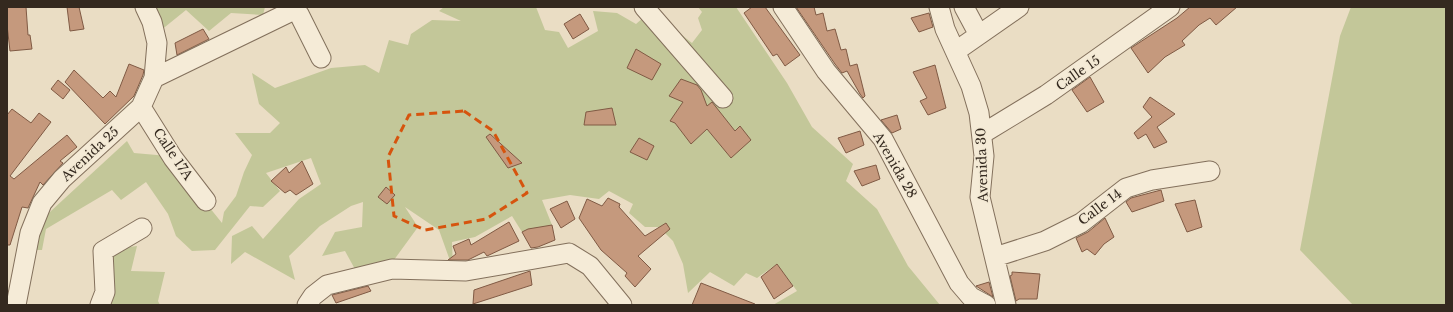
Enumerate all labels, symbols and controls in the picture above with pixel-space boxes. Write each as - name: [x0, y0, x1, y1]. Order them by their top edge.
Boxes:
- street label: Calle 15: [1052, 52, 1104, 94]
- street label: Avenida 25: [57, 123, 122, 186]
- street label: Calle 17A: [149, 125, 197, 184]
- street label: Avenida 30: [972, 127, 992, 204]
- street label: Avenida 28: [869, 128, 921, 201]
- street label: Calle 14: [1075, 185, 1125, 229]

